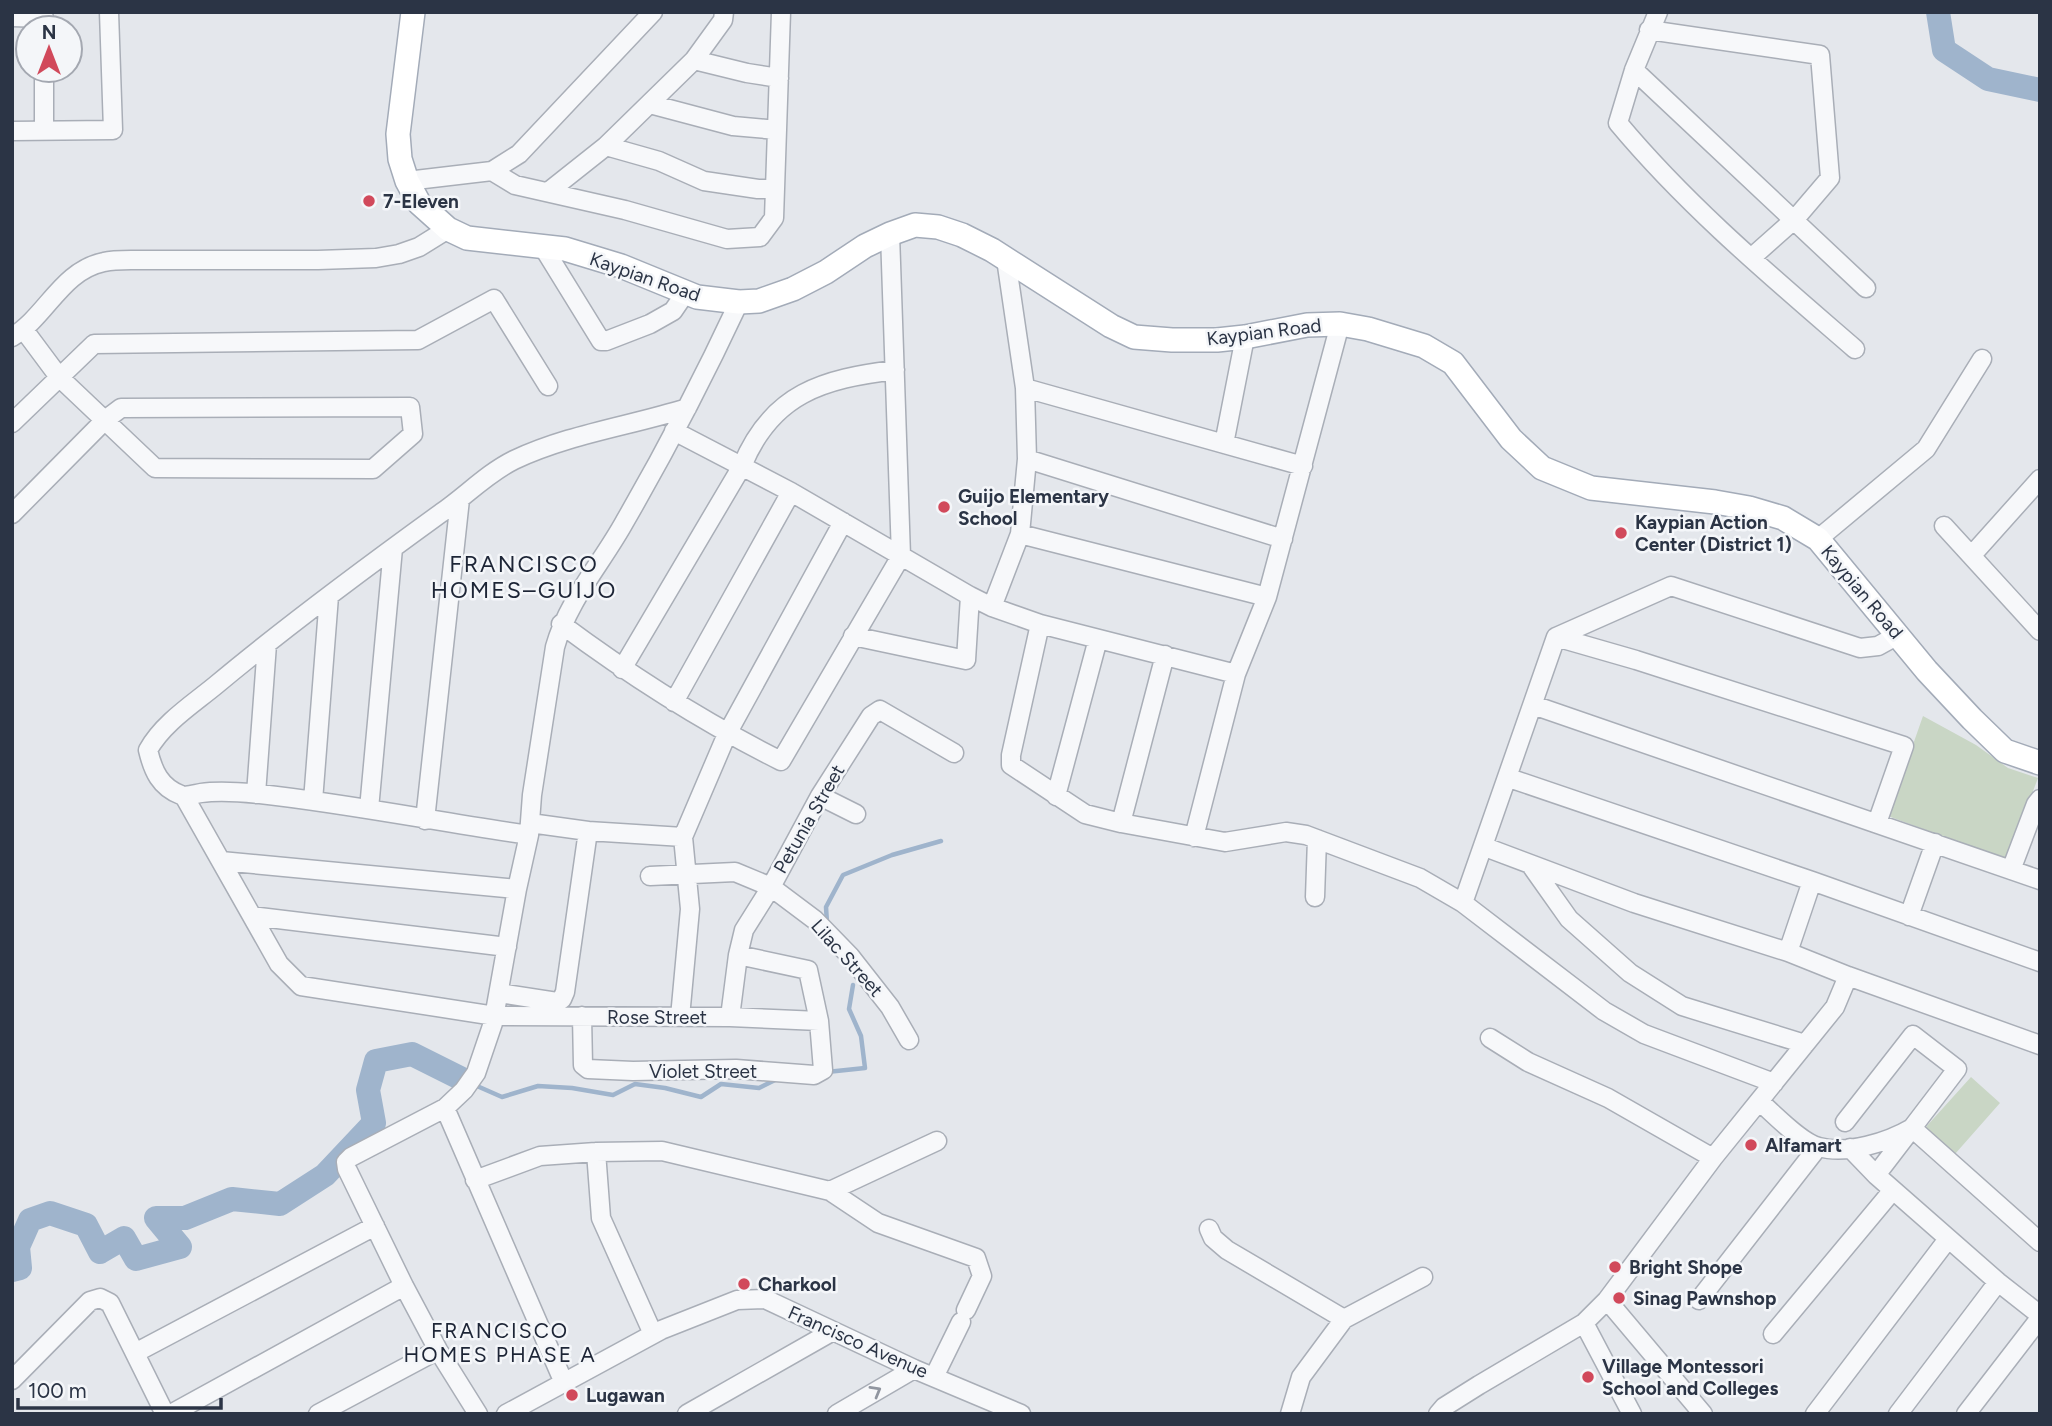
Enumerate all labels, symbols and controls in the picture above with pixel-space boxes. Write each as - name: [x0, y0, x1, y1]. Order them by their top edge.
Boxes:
- north arrow: [14, 14, 84, 84]
- text: N: [42, 21, 56, 44]
- place label: 7-Eleven: [383, 190, 459, 213]
- marker: 7-Eleven: [361, 193, 377, 209]
- street label: Kaypian Road: [587, 247, 703, 307]
- street label: Kaypian Road: [1205, 314, 1323, 350]
- place label: Guijo Elementary School: [958, 485, 1109, 530]
- marker: Guijo Elementary School: [936, 499, 952, 515]
- place label: Kaypian Action Center (District 1): [1635, 511, 1792, 556]
- marker: Kaypian Action Center (District 1): [1613, 525, 1629, 541]
- street label: Kaypian Road: [1816, 540, 1908, 644]
- district label: FRANCISCO HOMES–GUIJO: [431, 550, 617, 604]
- street label: Petunia Street: [769, 761, 849, 877]
- street label: Lilac Street: [806, 915, 888, 1001]
- street label: Rose Street: [607, 1006, 707, 1029]
- street label: Violet Street: [649, 1060, 757, 1083]
- place label: Alfamart: [1765, 1134, 1843, 1157]
- marker: Alfamart: [1743, 1137, 1759, 1153]
- place label: Bright Shope: [1629, 1256, 1743, 1279]
- marker: Bright Shope: [1607, 1259, 1623, 1275]
- place label: Charkool: [758, 1273, 836, 1296]
- marker: Charkool: [736, 1276, 752, 1292]
- place label: Sinag Pawnshop: [1633, 1287, 1776, 1310]
- marker: Sinag Pawnshop: [1611, 1290, 1627, 1306]
- street label: Francisco Avenue: [785, 1301, 931, 1383]
- district label: FRANCISCO HOMES PHASE A: [403, 1318, 597, 1367]
- place label: Village Montessori School and Colleges: [1602, 1355, 1778, 1400]
- scale bar: [18, 1366, 220, 1410]
- marker: Village Montessori School and Colleges: [1580, 1369, 1596, 1385]
- text: 100 m: [28, 1378, 87, 1403]
- place label: Lugawan: [586, 1384, 665, 1407]
- marker: Lugawan: [564, 1387, 580, 1403]
- one-way arrow: [868, 1387, 881, 1400]

